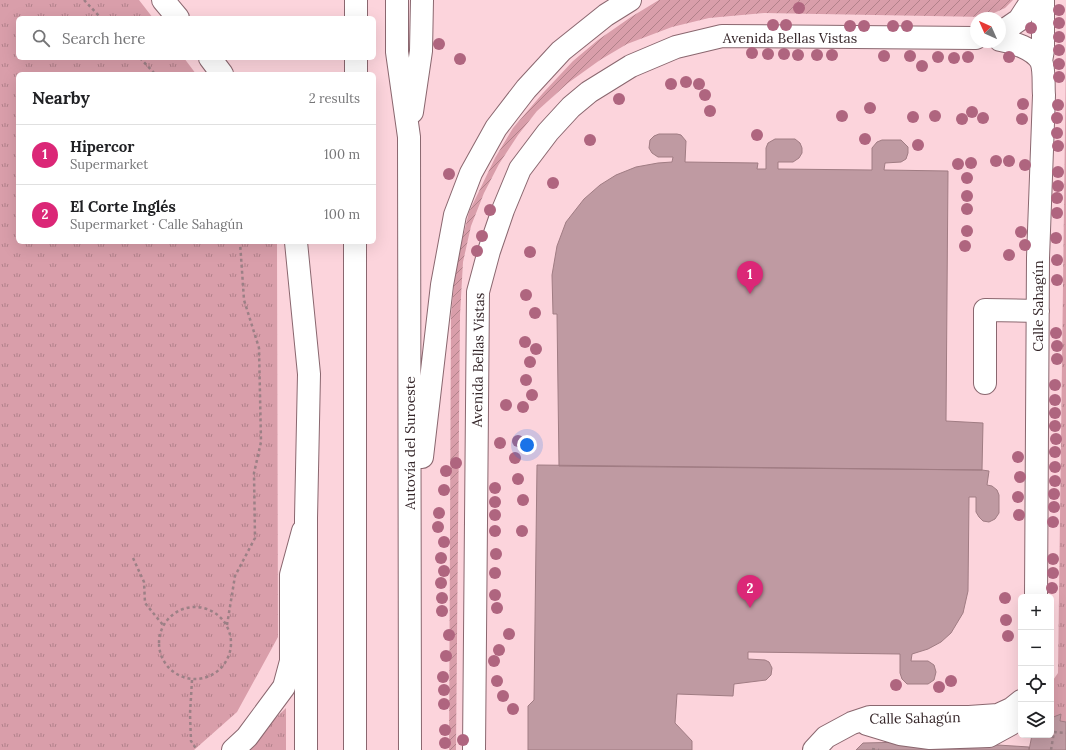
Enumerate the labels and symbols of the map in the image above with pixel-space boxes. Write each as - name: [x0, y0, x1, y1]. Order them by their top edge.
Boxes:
- north arrow: [970, 12, 1006, 48]
- street label: Avenida Bellas Vistas: [722, 29, 857, 47]
- street label: Calle Sahagún: [1029, 260, 1047, 352]
- pin: 1: [737, 261, 763, 294]
- street label: Avenida Bellas Vistas: [468, 293, 488, 428]
- street label: Autovía del Suroeste: [401, 376, 419, 511]
- your location: [517, 435, 537, 455]
- pin: 2: [737, 575, 763, 608]
- street label: Calle Sahagún: [869, 708, 961, 728]

